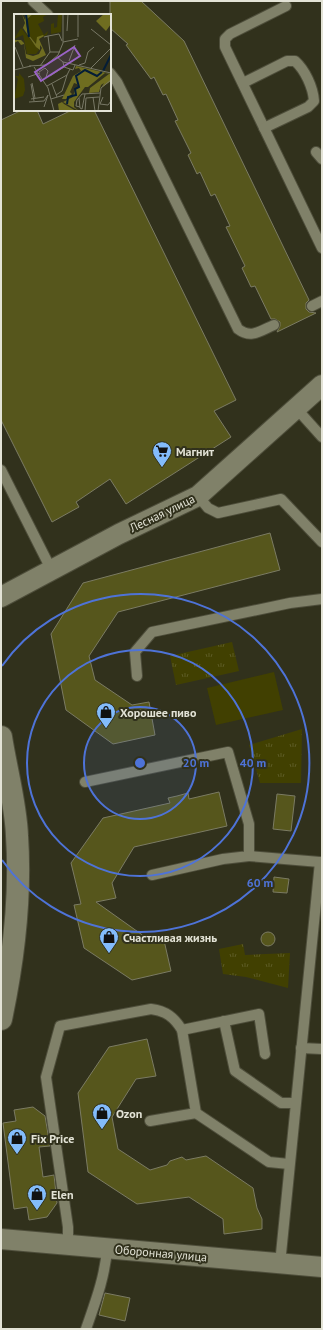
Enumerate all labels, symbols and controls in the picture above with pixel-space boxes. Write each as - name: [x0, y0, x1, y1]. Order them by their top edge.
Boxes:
- inset map: [14, 14, 111, 111]
- supermarket icon: Магнит: [151, 440, 173, 468]
- place label: Магнит: [176, 444, 214, 459]
- street label: Лесная улица: [126, 491, 197, 536]
- shop icon: Хорошее пиво: [95, 701, 117, 729]
- place label: Хорошее пиво: [120, 705, 197, 720]
- text: 20 m: [183, 755, 209, 770]
- text: 40 m: [240, 755, 266, 770]
- centre of rings: [133, 756, 147, 770]
- text: 60 m: [247, 875, 273, 890]
- shop icon: Счастливая жизнь: [98, 926, 120, 954]
- place label: Счастливая жизнь: [123, 930, 217, 945]
- shop icon: Ozon: [91, 1102, 113, 1130]
- place label: Ozon: [116, 1106, 142, 1121]
- shop icon: Fix Price: [6, 1127, 28, 1155]
- place label: Fix Price: [31, 1131, 74, 1146]
- shop icon: Elen: [26, 1183, 48, 1211]
- place label: Elen: [51, 1187, 73, 1202]
- street label: Оборонная улица: [114, 1242, 208, 1264]

